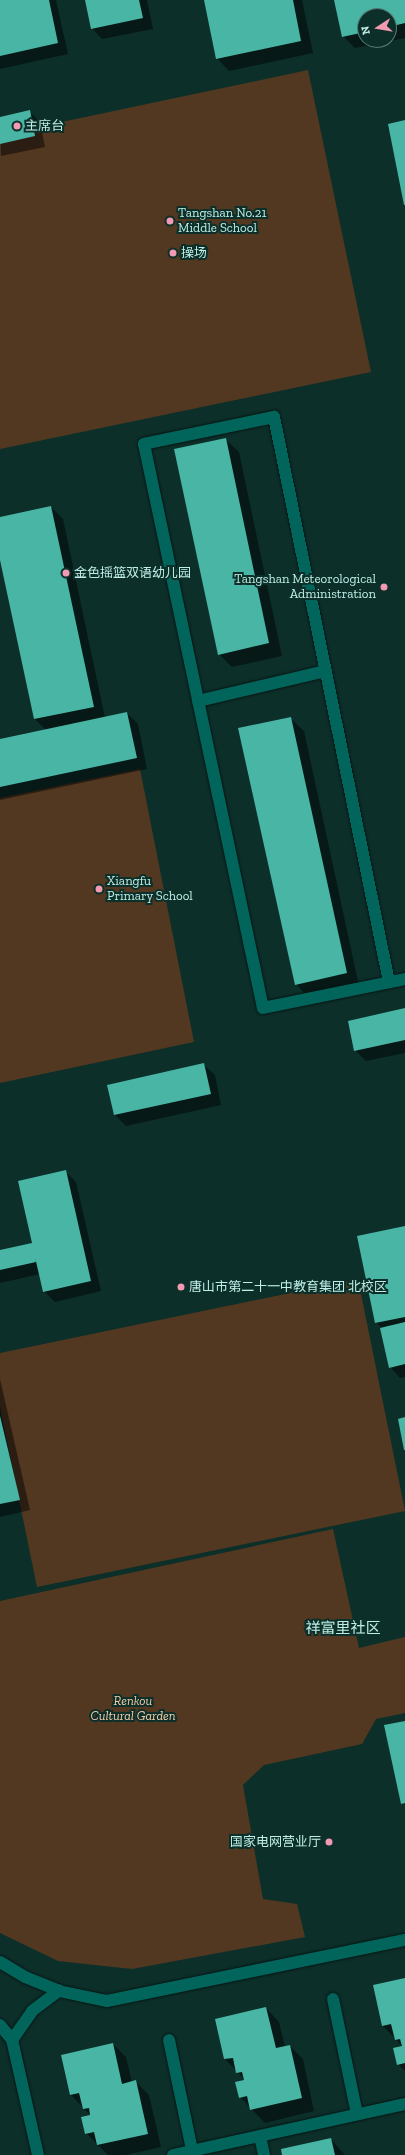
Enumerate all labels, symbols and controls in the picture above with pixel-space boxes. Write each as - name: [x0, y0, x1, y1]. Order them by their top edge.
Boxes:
- north arrow: [357, 8, 397, 48]
- text: N: [359, 25, 373, 36]
- place label: 主席台: [25, 118, 64, 134]
- marker: 主席台: [12, 121, 22, 131]
- place label: Tangshan No.21 Middle School: [178, 206, 266, 237]
- marker: Tangshan No.21 Middle School: [165, 216, 175, 226]
- place label: 操场: [181, 245, 207, 261]
- marker: 操场: [168, 248, 178, 258]
- place label: 金色摇篮双语幼儿园: [74, 565, 191, 581]
- marker: 金色摇篮双语幼儿园: [61, 568, 71, 578]
- place label: Tangshan Meteorological Administration: [234, 572, 376, 603]
- marker: Tangshan Meteorological Administration: [379, 582, 389, 592]
- place label: Xiangfu Primary School: [107, 874, 193, 905]
- marker: Xiangfu Primary School: [94, 884, 104, 894]
- place label: 唐山市第二十一中教育集团 北校区: [189, 1279, 387, 1295]
- marker: 唐山市第二十一中教育集团 北校区: [176, 1282, 186, 1292]
- district label: 祥富里社区: [306, 1620, 380, 1638]
- park label: Renkou Cultural Garden: [90, 1694, 176, 1725]
- place label: 国家电网营业厅: [230, 1834, 321, 1850]
- marker: 国家电网营业厅: [324, 1837, 334, 1847]

